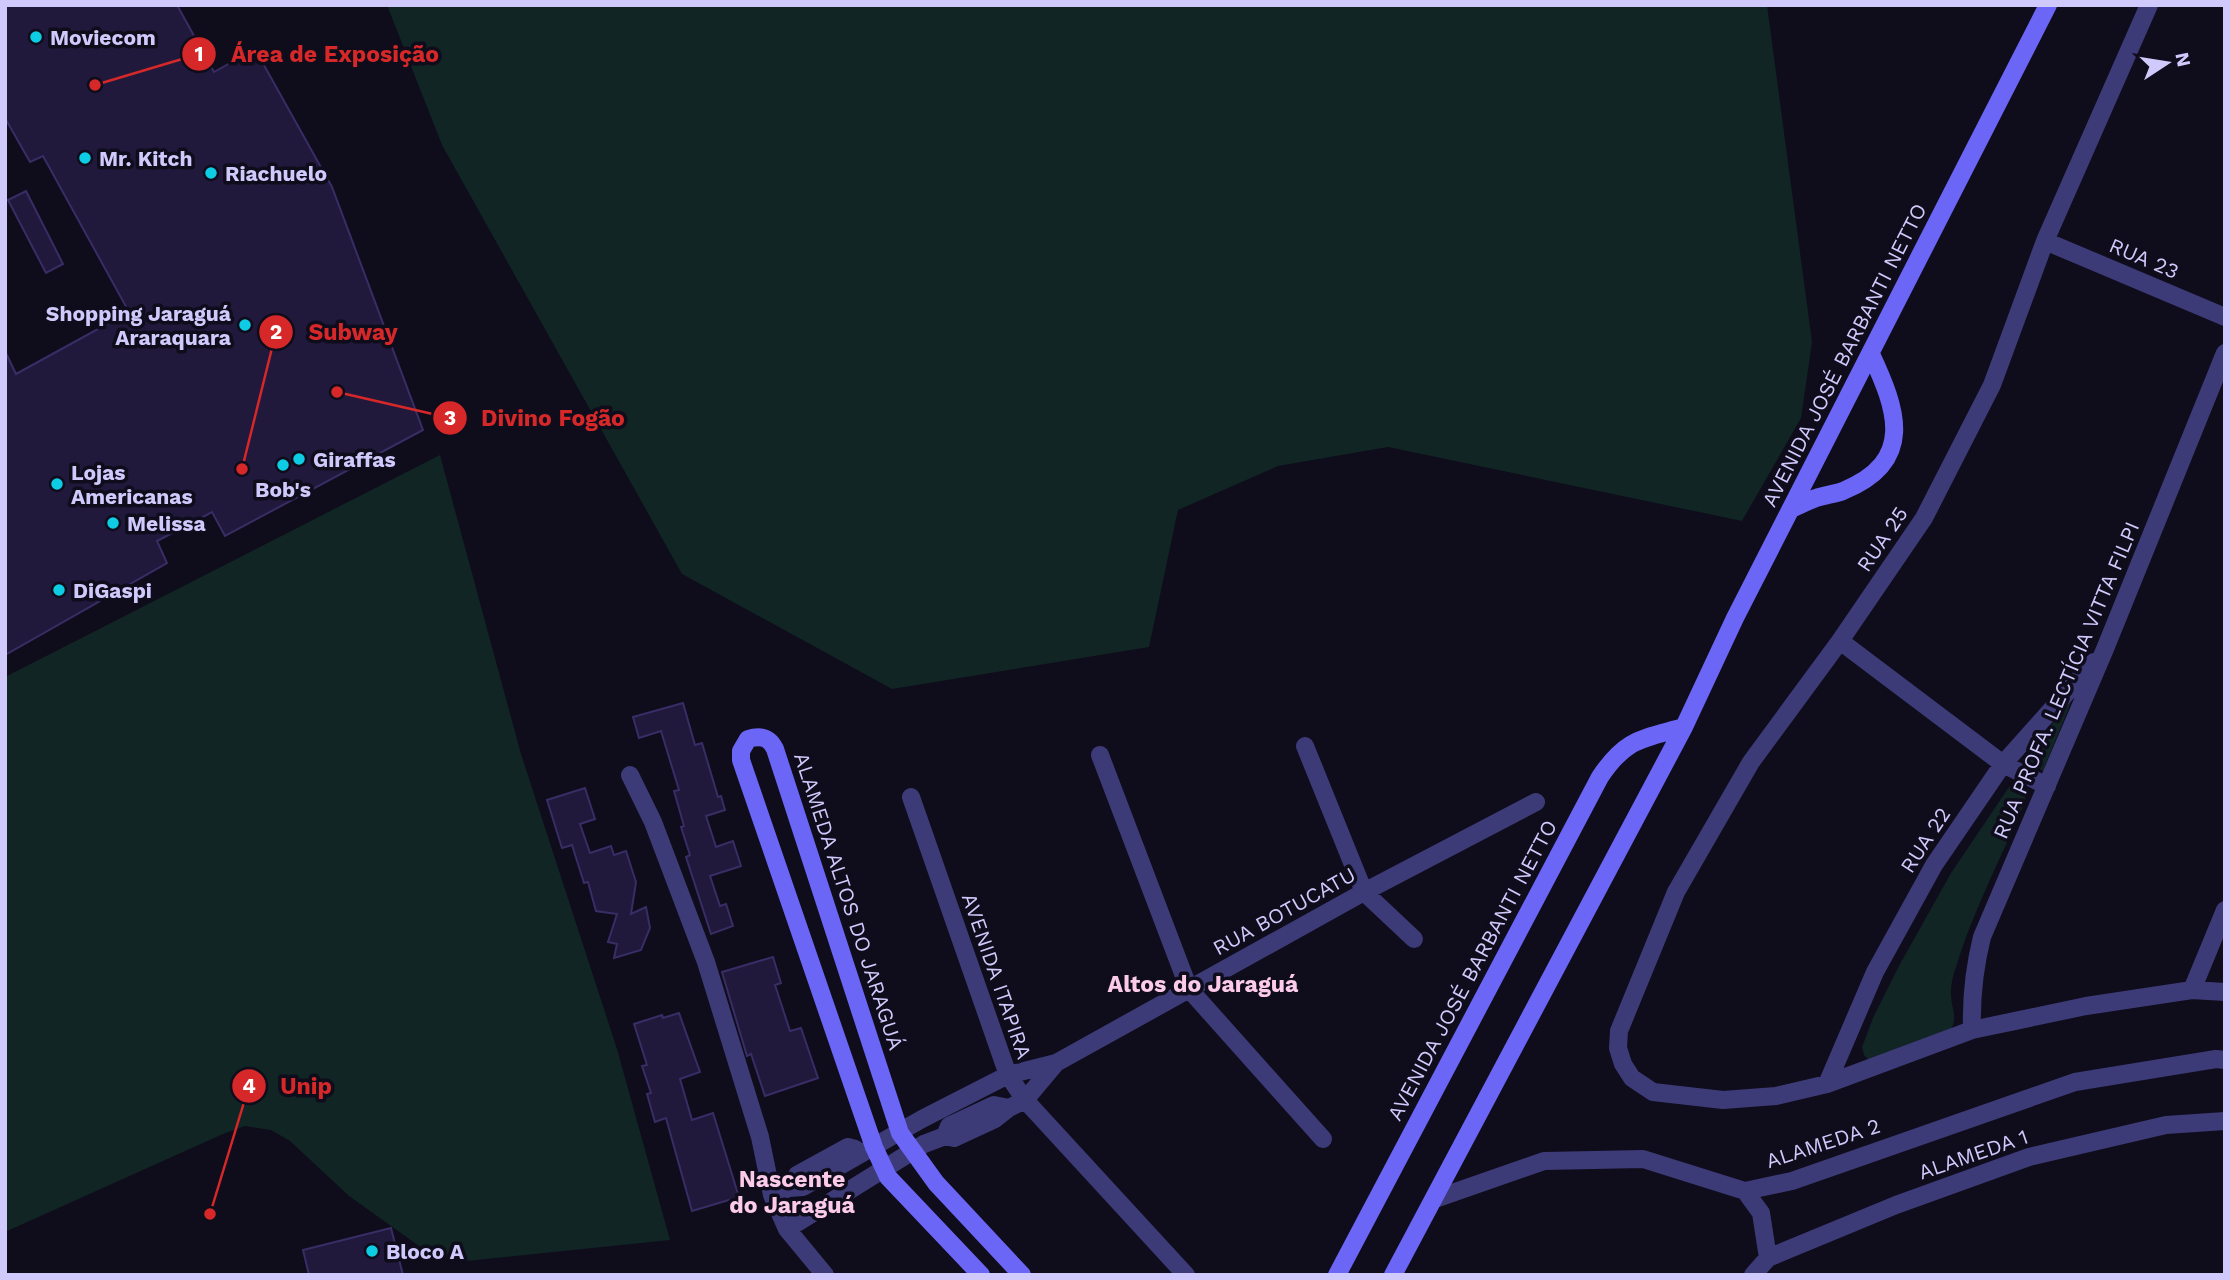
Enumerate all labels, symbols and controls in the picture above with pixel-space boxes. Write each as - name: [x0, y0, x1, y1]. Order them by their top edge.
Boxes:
- place label: Moviecom: [50, 25, 156, 50]
- north arrow: [2132, 28, 2202, 98]
- marker: Moviecom: [28, 29, 44, 45]
- callout: Área de Exposição: [181, 32, 453, 76]
- text: 1: [194, 41, 204, 66]
- text: Área de Exposição: [231, 41, 439, 68]
- text: N: [2170, 50, 2196, 69]
- place label: Mr. Kitch: [99, 146, 192, 171]
- marker: Mr. Kitch: [77, 150, 93, 166]
- place label: Riachuelo: [225, 161, 327, 186]
- marker: Riachuelo: [203, 165, 219, 181]
- street label: AVENIDA JOSÉ BARBANTI NETTO: [1756, 199, 1932, 511]
- street label: RUA 23: [2106, 232, 2182, 284]
- place label: Shopping Jaraguá Araraquara: [46, 301, 232, 350]
- callout: Subway: [259, 310, 411, 354]
- marker: Shopping Jaraguá Araraquara: [237, 317, 253, 333]
- text: 2: [270, 319, 282, 344]
- text: Subway: [308, 319, 398, 346]
- callout: Divino Fogão: [432, 396, 639, 440]
- text: 3: [444, 405, 456, 430]
- text: Divino Fogão: [481, 405, 625, 432]
- place label: Giraffas: [313, 447, 396, 472]
- marker: Giraffas: [291, 451, 307, 467]
- marker: Bob's: [275, 457, 291, 473]
- place label: Lojas Americanas: [71, 460, 193, 509]
- marker: Lojas Americanas: [49, 476, 65, 492]
- place label: Bob's: [255, 477, 311, 502]
- street label: RUA 25: [1851, 502, 1913, 576]
- place label: Melissa: [127, 511, 207, 536]
- marker: Melissa: [105, 515, 121, 531]
- street label: RUA PROFA. LECTÍCIA VITTA FILPI: [1988, 518, 2144, 842]
- place label: DiGaspi: [73, 578, 152, 603]
- marker: DiGaspi: [51, 582, 67, 598]
- street label: ALAMEDA ALTOS DO JARAGUÁ: [789, 749, 909, 1053]
- street label: RUA 22: [1895, 803, 1955, 877]
- street label: AVENIDA JOSÉ BARBANTI NETTO: [1382, 815, 1562, 1125]
- street label: RUA BOTUCATU: [1208, 862, 1360, 960]
- street label: AVENIDA ITAPIRA: [957, 890, 1037, 1062]
- district label: Altos do Jaraguá: [1108, 971, 1299, 998]
- callout: Unip: [231, 1064, 346, 1108]
- text: 4: [242, 1073, 256, 1098]
- text: Unip: [280, 1073, 332, 1100]
- street label: ALAMEDA 2: [1763, 1113, 1883, 1173]
- street label: ALAMEDA 1: [1915, 1124, 2031, 1184]
- district label: Nascente do Jaraguá: [729, 1166, 855, 1219]
- place label: Bloco A: [386, 1239, 465, 1264]
- marker: Bloco A: [364, 1243, 380, 1259]

